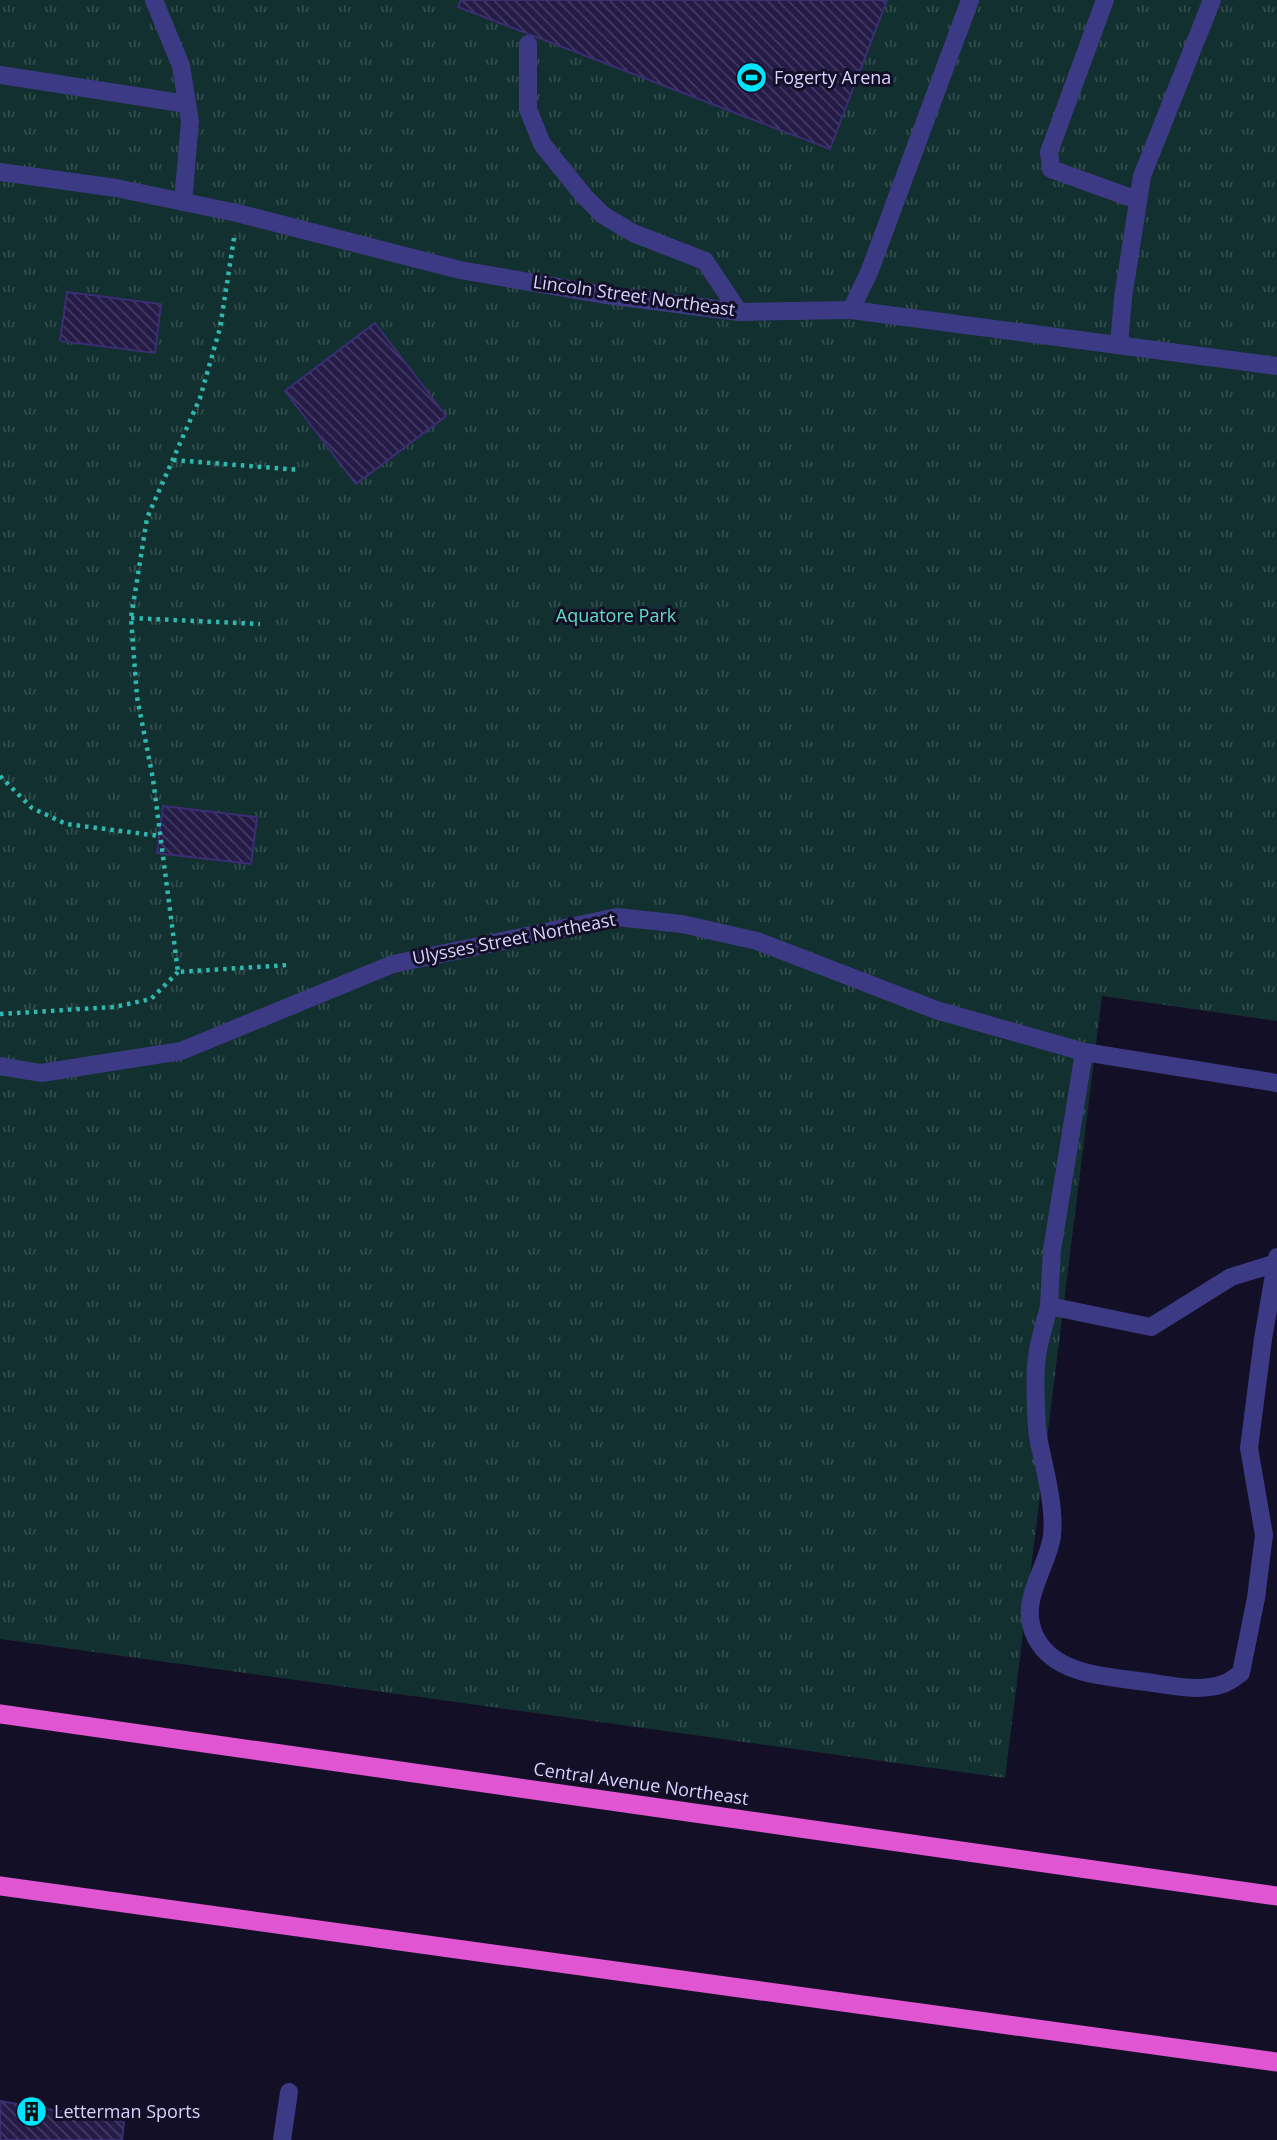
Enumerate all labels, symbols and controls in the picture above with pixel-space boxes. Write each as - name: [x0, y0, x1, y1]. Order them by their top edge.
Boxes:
- sports icon: Fogerty Arena: [734, 61, 768, 95]
- place label: Fogerty Arena: [774, 65, 891, 89]
- street label: Lincoln Street Northeast: [531, 269, 737, 321]
- park label: Aquatore Park: [556, 603, 677, 627]
- street label: Ulysses Street Northeast: [410, 907, 617, 969]
- street label: Central Avenue Northeast: [532, 1756, 750, 1810]
- building icon: Letterman Sports: [14, 2095, 48, 2129]
- place label: Letterman Sports: [54, 2099, 200, 2123]

